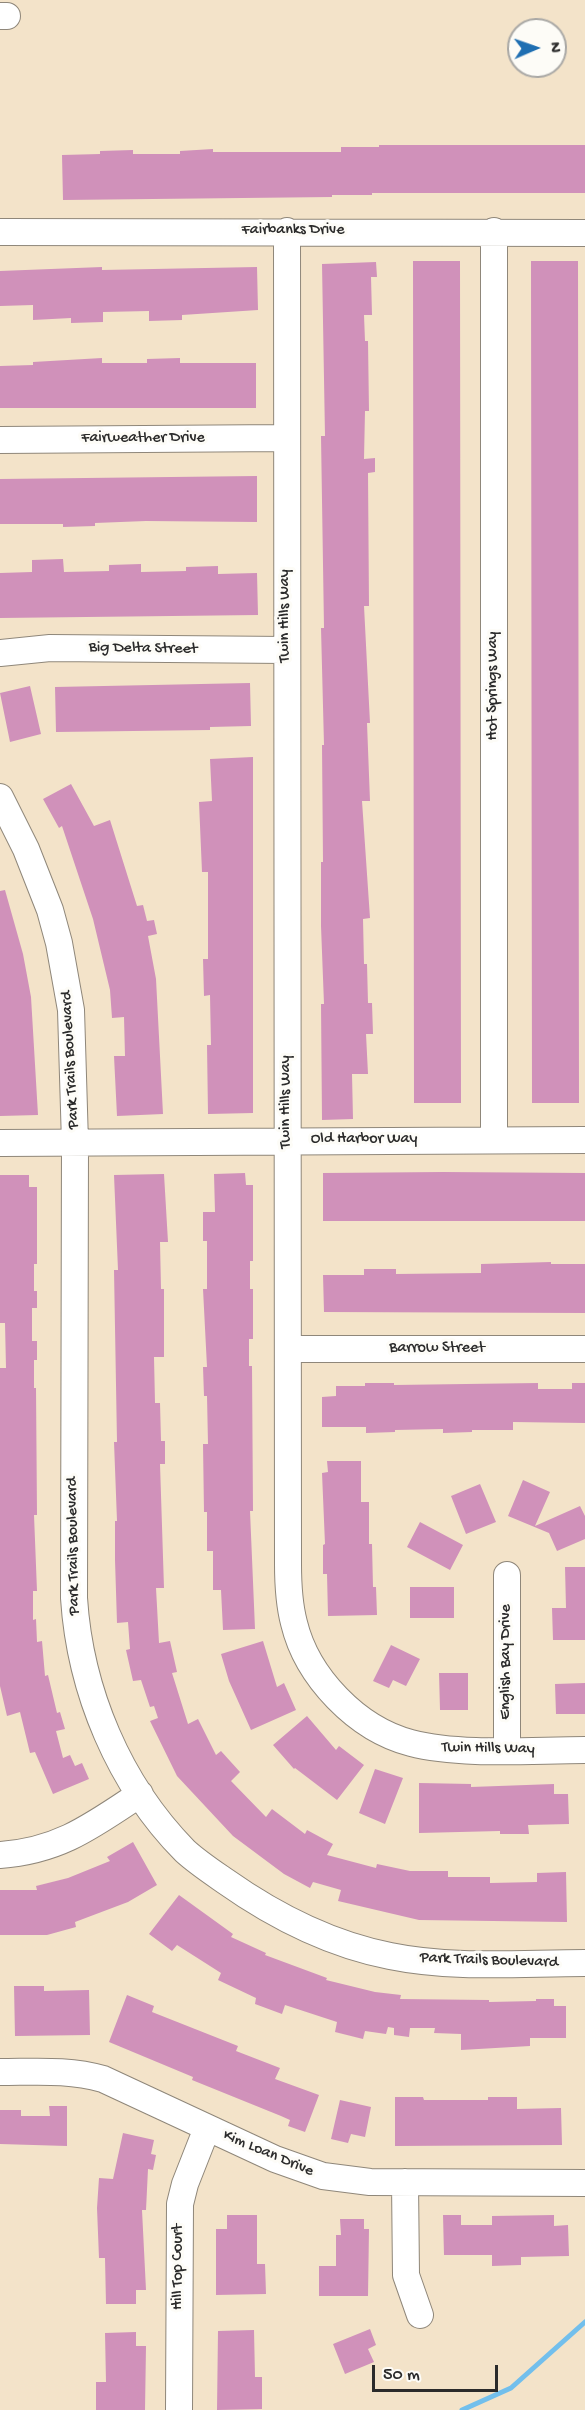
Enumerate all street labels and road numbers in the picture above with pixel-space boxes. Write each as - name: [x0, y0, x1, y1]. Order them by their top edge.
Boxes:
- street label: Fairbanks Drive: [242, 221, 344, 241]
- street label: Fairweather Drive: [81, 429, 205, 449]
- street label: Twin Hills Way: [276, 569, 296, 663]
- street label: Hot Springs Way: [484, 632, 504, 740]
- street label: Big Delta Street: [89, 638, 197, 660]
- street label: Park Trails Boulevard: [58, 990, 84, 1130]
- street label: Twin Hills Way: [277, 1055, 297, 1149]
- street label: Old Harbor Way: [311, 1130, 417, 1150]
- street label: Barrow Street: [389, 1339, 485, 1359]
- street label: Park Trails Boulevard: [63, 1477, 85, 1615]
- street label: English Bay Drive: [497, 1604, 517, 1720]
- street label: Twin Hills Way: [441, 1739, 535, 1759]
- street label: Park Trails Boulevard: [419, 1949, 559, 1973]
- street label: Kim Loan Drive: [220, 2126, 316, 2182]
- street label: Hill Top Court: [169, 2224, 189, 2310]

